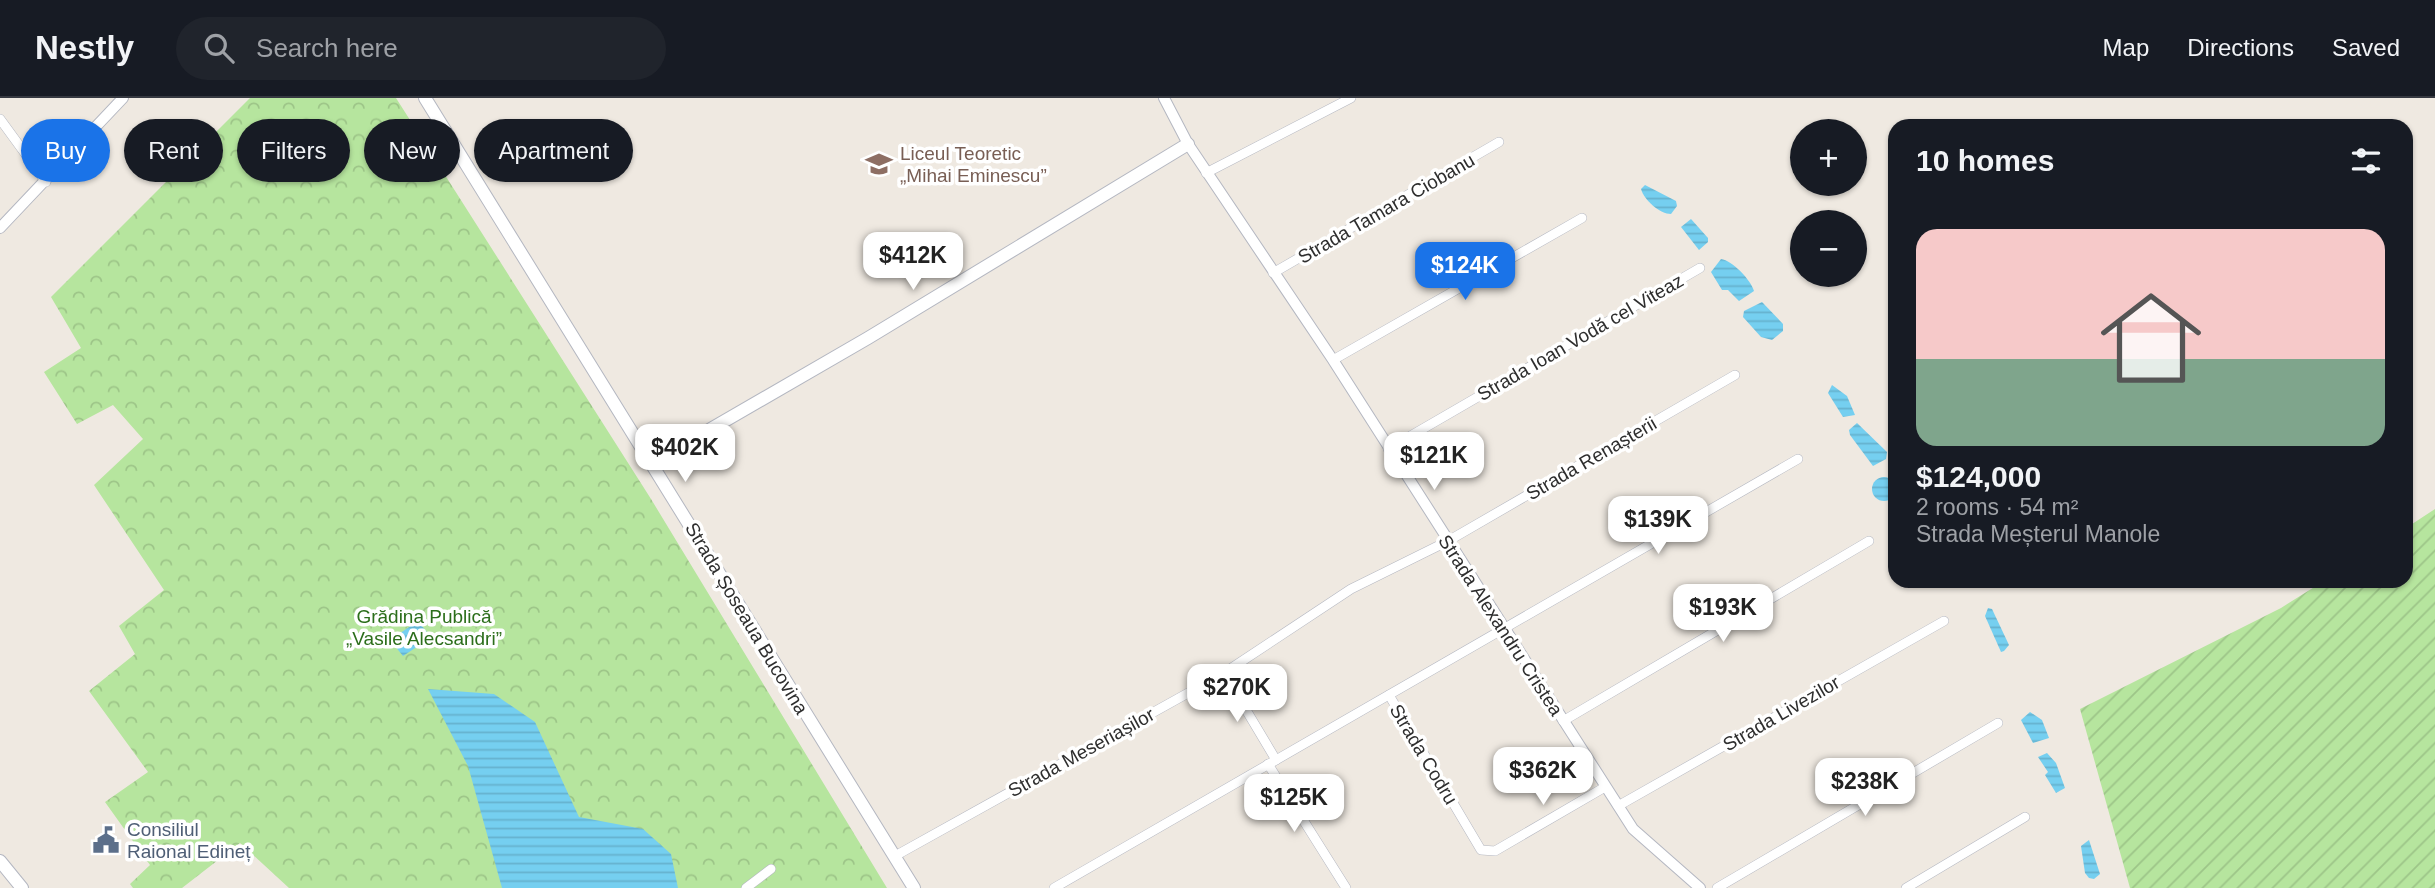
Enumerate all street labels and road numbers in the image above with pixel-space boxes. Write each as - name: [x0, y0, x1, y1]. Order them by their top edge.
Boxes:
- street label: Strada Tamara Ciobanu: [1294, 149, 1478, 268]
- street label: Strada Ioan Vodă cel Viteaz: [1474, 270, 1687, 405]
- street label: Strada Renașterii: [1522, 413, 1660, 504]
- street label: Strada Șoseaua Bucovina: [681, 519, 812, 718]
- street label: Strada Alexandru Cristea: [1434, 531, 1567, 720]
- street label: Strada Livezilor: [1719, 671, 1844, 755]
- street label: Strada Codru: [1385, 700, 1462, 808]
- street label: Strada Meseriașilor: [1005, 703, 1158, 801]

